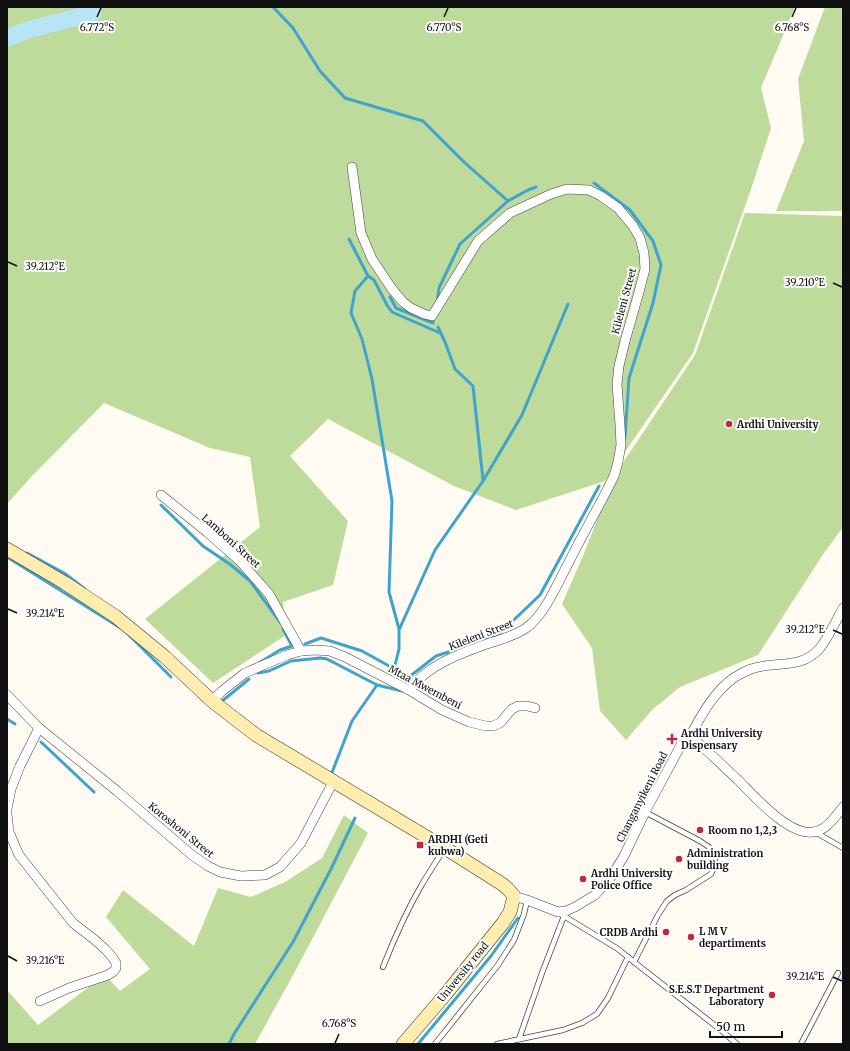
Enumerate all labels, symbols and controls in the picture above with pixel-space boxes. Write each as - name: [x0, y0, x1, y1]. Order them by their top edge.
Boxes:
- text: 6.772°S: [80, 21, 114, 34]
- text: 6.770°S: [426, 21, 462, 34]
- text: 6.768°S: [775, 21, 809, 34]
- text: 39.212°E: [25, 260, 65, 273]
- street label: Kileleni Street: [609, 266, 639, 335]
- text: 39.210°E: [785, 276, 826, 289]
- place label: Ardhi University: [736, 418, 819, 431]
- marker: Ardhi University: [724, 419, 734, 429]
- street label: Lamboni Street: [199, 511, 263, 571]
- text: 39.214°E: [26, 607, 65, 620]
- street label: Kileleni Street: [447, 617, 515, 653]
- text: 39.212°E: [785, 623, 825, 636]
- street label: Mtaa Mwembeni: [386, 662, 464, 712]
- place label: Ardhi University Dispensary: [680, 727, 763, 752]
- marker: Ardhi University Dispensary: [666, 733, 678, 745]
- street label: Changanyikeni Road: [614, 750, 670, 844]
- street label: Koroshoni Street: [145, 800, 217, 861]
- place label: Room no 1,2,3: [708, 824, 778, 837]
- marker: Room no 1,2,3: [695, 825, 705, 835]
- place label: ARDHI (Geti kubwa): [427, 833, 489, 858]
- marker: ARDHI (Geti kubwa): [415, 840, 425, 850]
- place label: Administration building: [686, 847, 763, 872]
- marker: Administration building: [674, 854, 684, 864]
- place label: Ardhi University Police Office: [590, 867, 673, 892]
- marker: Ardhi University Police Office: [578, 874, 588, 884]
- place label: L M V departiments: [699, 925, 766, 950]
- place label: CRDB Ardhi: [600, 926, 659, 939]
- marker: CRDB Ardhi: [661, 927, 671, 937]
- marker: L M V departiments: [686, 932, 696, 942]
- street label: University road: [435, 939, 491, 1005]
- text: 39.216°E: [26, 954, 65, 967]
- text: 39.214°E: [786, 970, 825, 983]
- place label: S.E.S.T Department Laboratory: [669, 983, 764, 1008]
- marker: S.E.S.T Department Laboratory: [767, 990, 777, 1000]
- scale bar: [710, 1013, 782, 1039]
- text: 6.768°S: [322, 1017, 356, 1030]
- text: 50 m: [716, 1019, 745, 1034]

